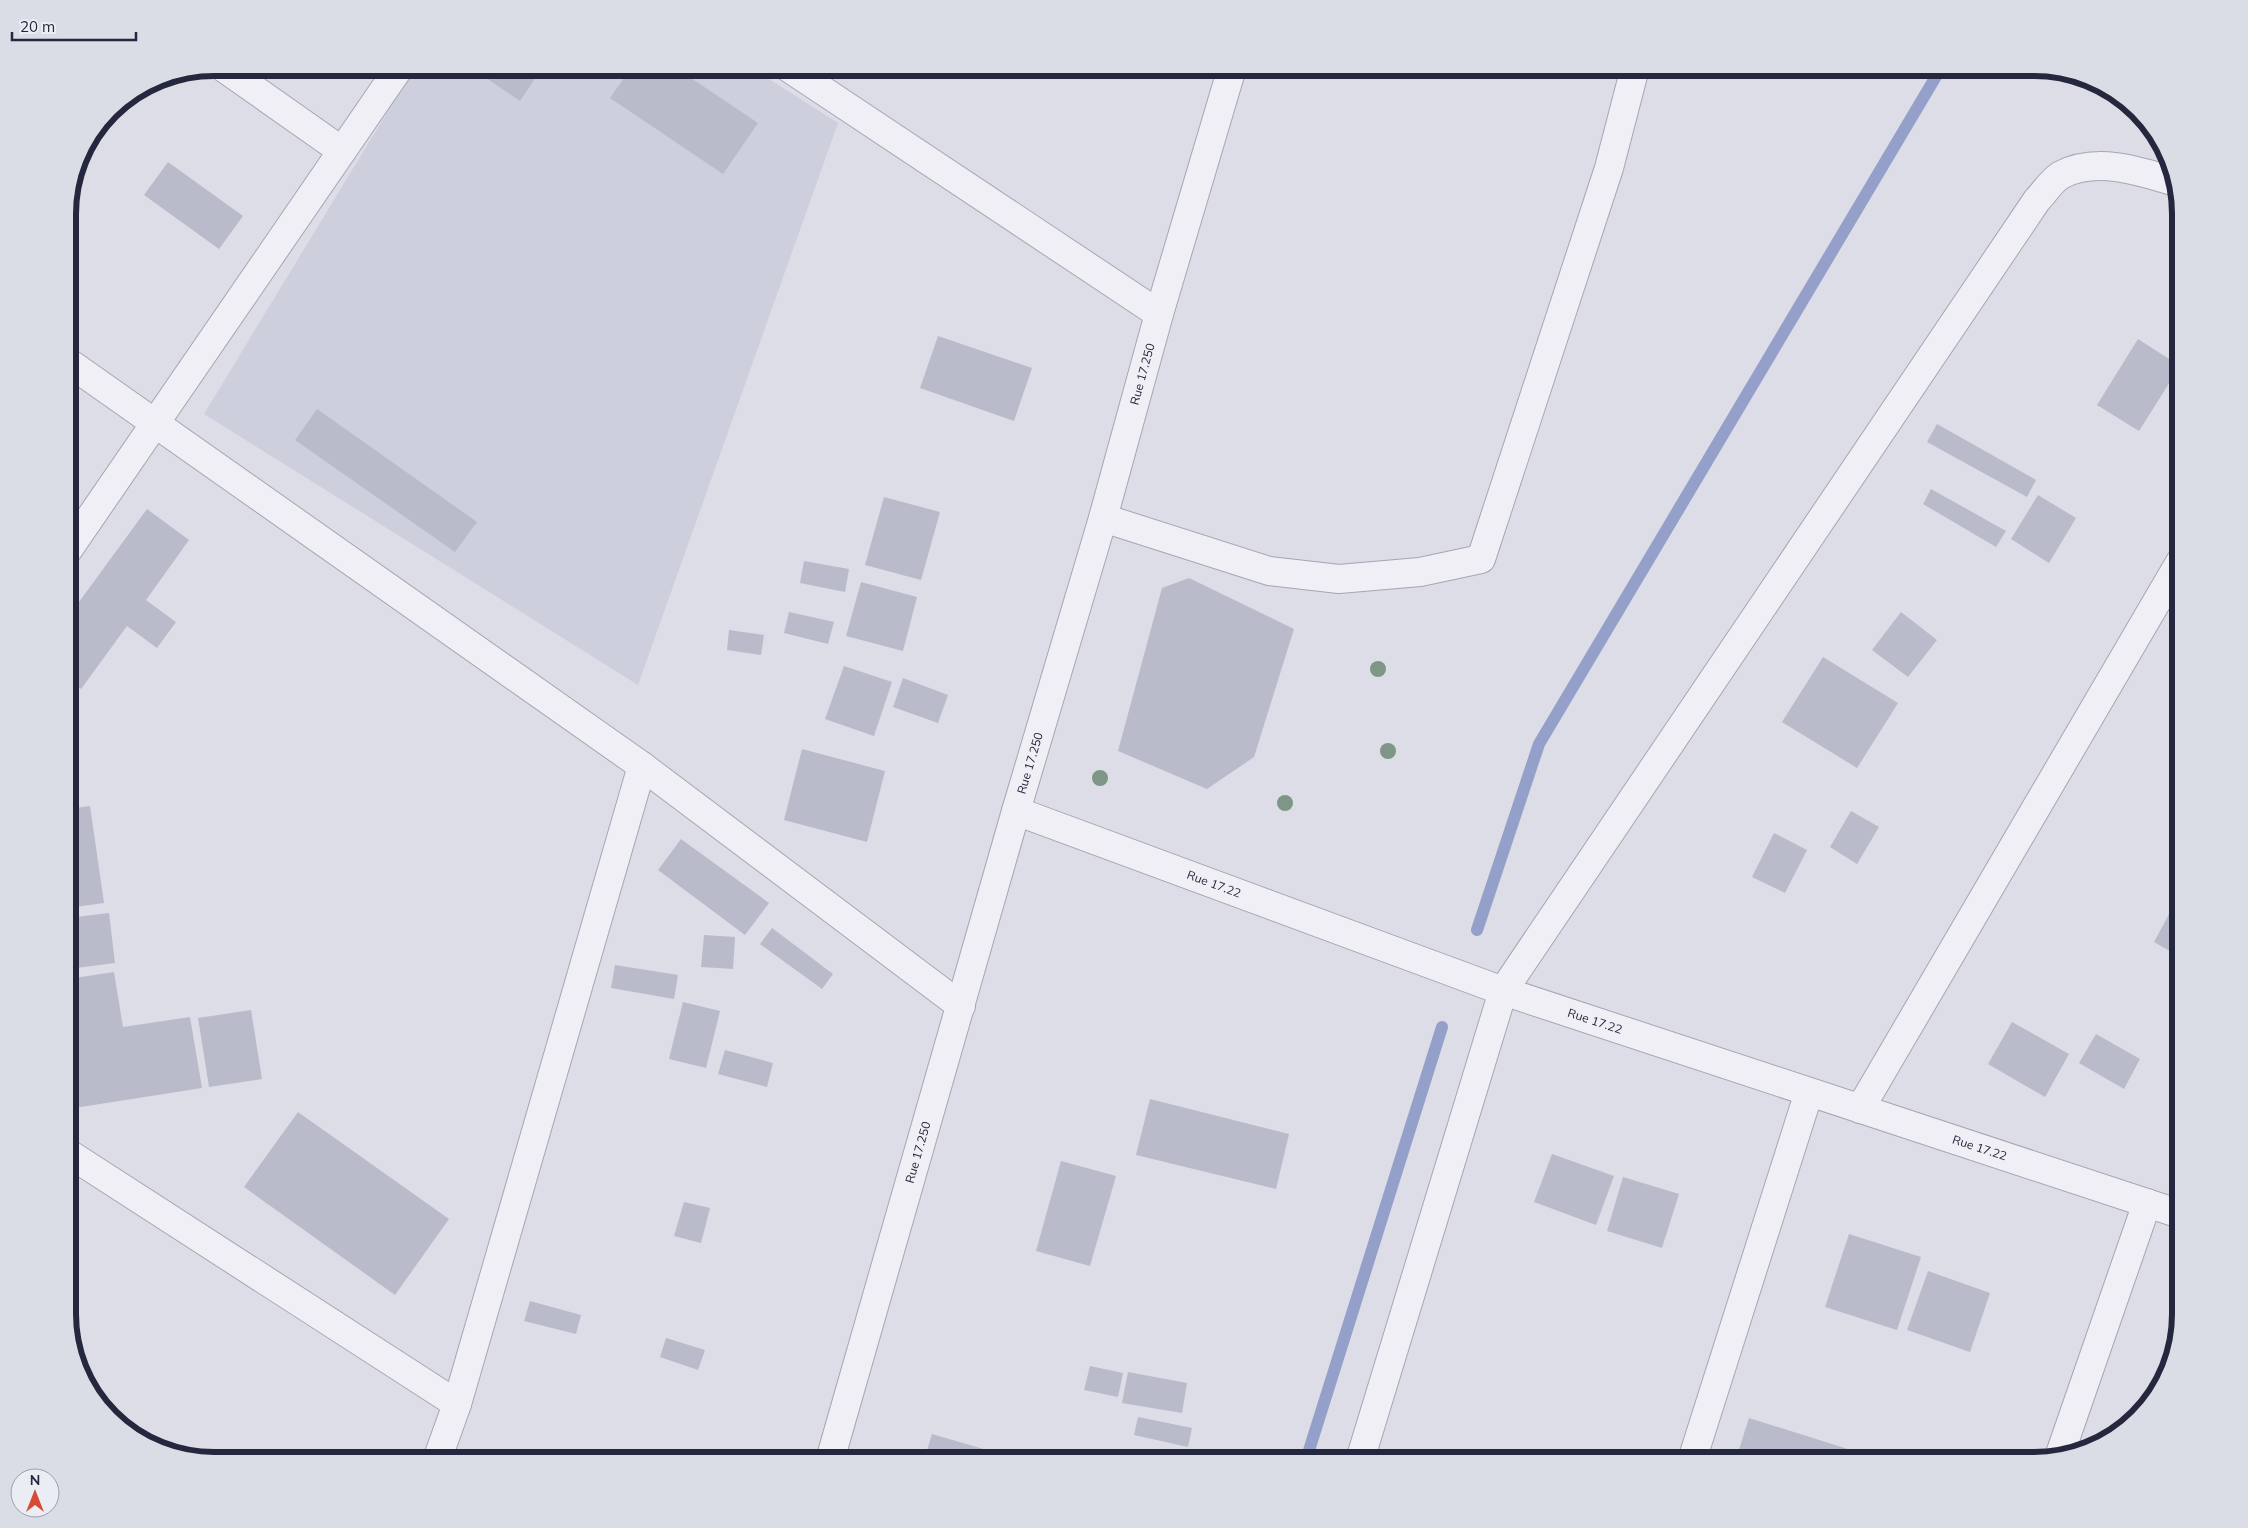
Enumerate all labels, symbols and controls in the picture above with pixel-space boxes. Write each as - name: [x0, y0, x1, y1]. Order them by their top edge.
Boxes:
- scale bar: [12, 10, 136, 42]
- text: 20 m: [20, 17, 55, 36]
- street label: Rue 17.250: [1126, 341, 1158, 407]
- street label: Rue 17.250: [1013, 730, 1046, 796]
- street label: Rue 17.22: [1185, 867, 1243, 901]
- street label: Rue 17.22: [1566, 1005, 1624, 1037]
- street label: Rue 17.250: [902, 1120, 934, 1185]
- street label: Rue 17.22: [1951, 1132, 2009, 1163]
- north arrow: [10, 1468, 60, 1518]
- text: N: [30, 1471, 40, 1489]

